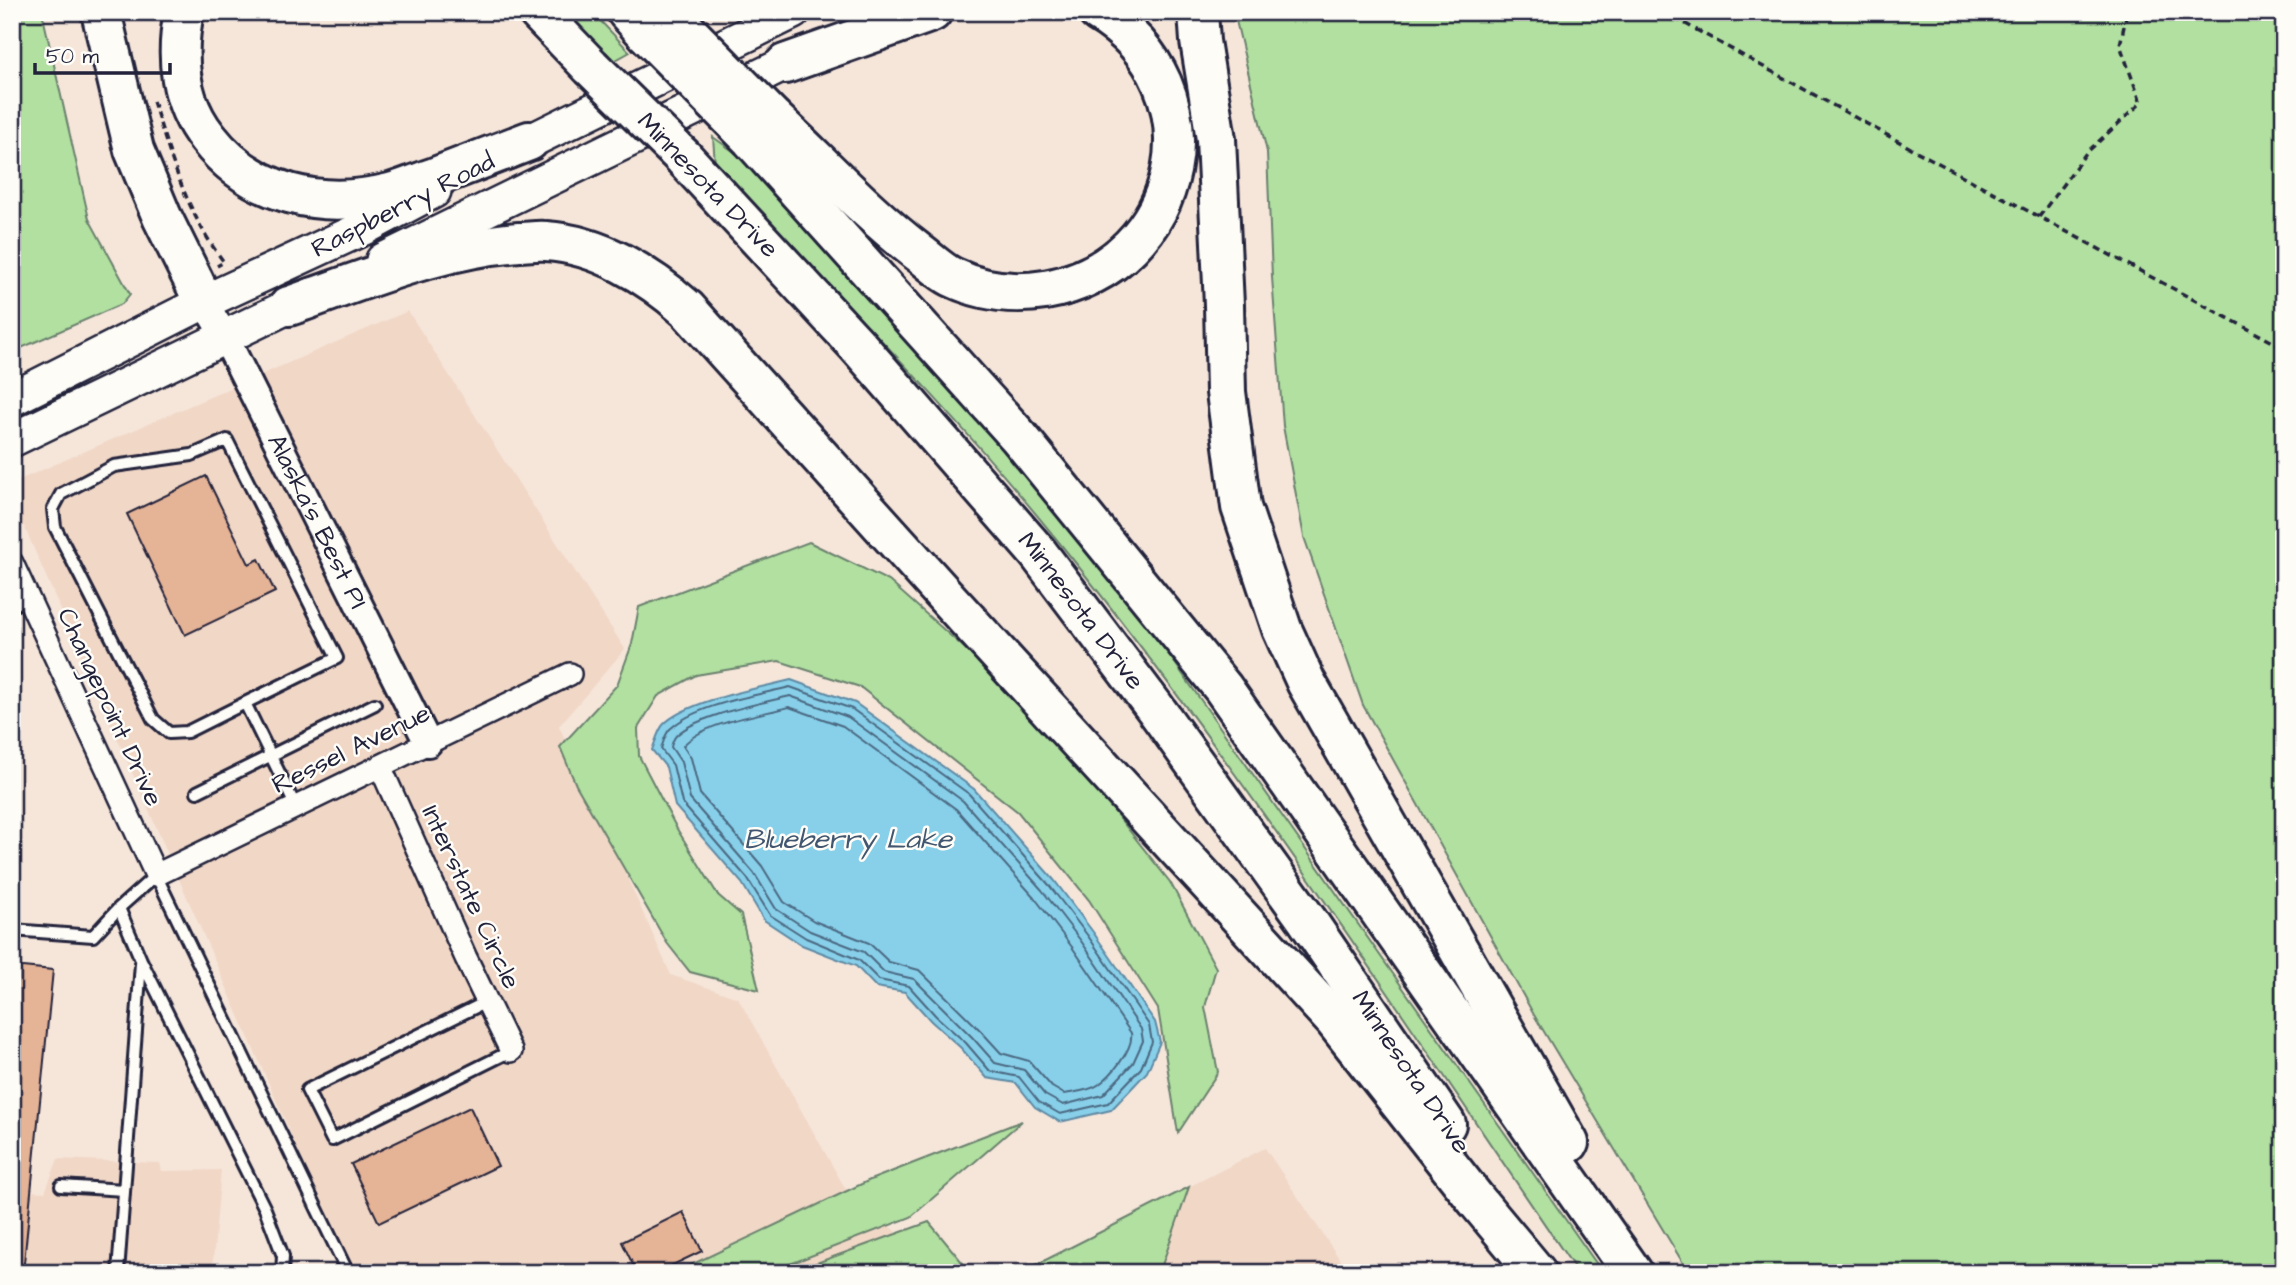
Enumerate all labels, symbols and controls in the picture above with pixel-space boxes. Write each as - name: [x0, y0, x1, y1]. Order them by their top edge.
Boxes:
- scale bar: [35, 32, 170, 76]
- text: 50 m: [46, 42, 100, 71]
- street label: Minnesota Drive: [629, 104, 787, 266]
- street label: Raspberry Road: [305, 143, 502, 268]
- street label: Alaska's Best PI: [258, 428, 376, 615]
- street label: Minnesota Drive: [1009, 524, 1153, 697]
- street label: Changepoint Drive: [47, 602, 172, 813]
- street label: Ressel Avenue: [266, 695, 436, 803]
- street label: Interstate Circle: [413, 799, 529, 995]
- water label: Blueberry Lake: [744, 820, 954, 860]
- street label: Minnesota Drive: [1343, 983, 1479, 1161]

